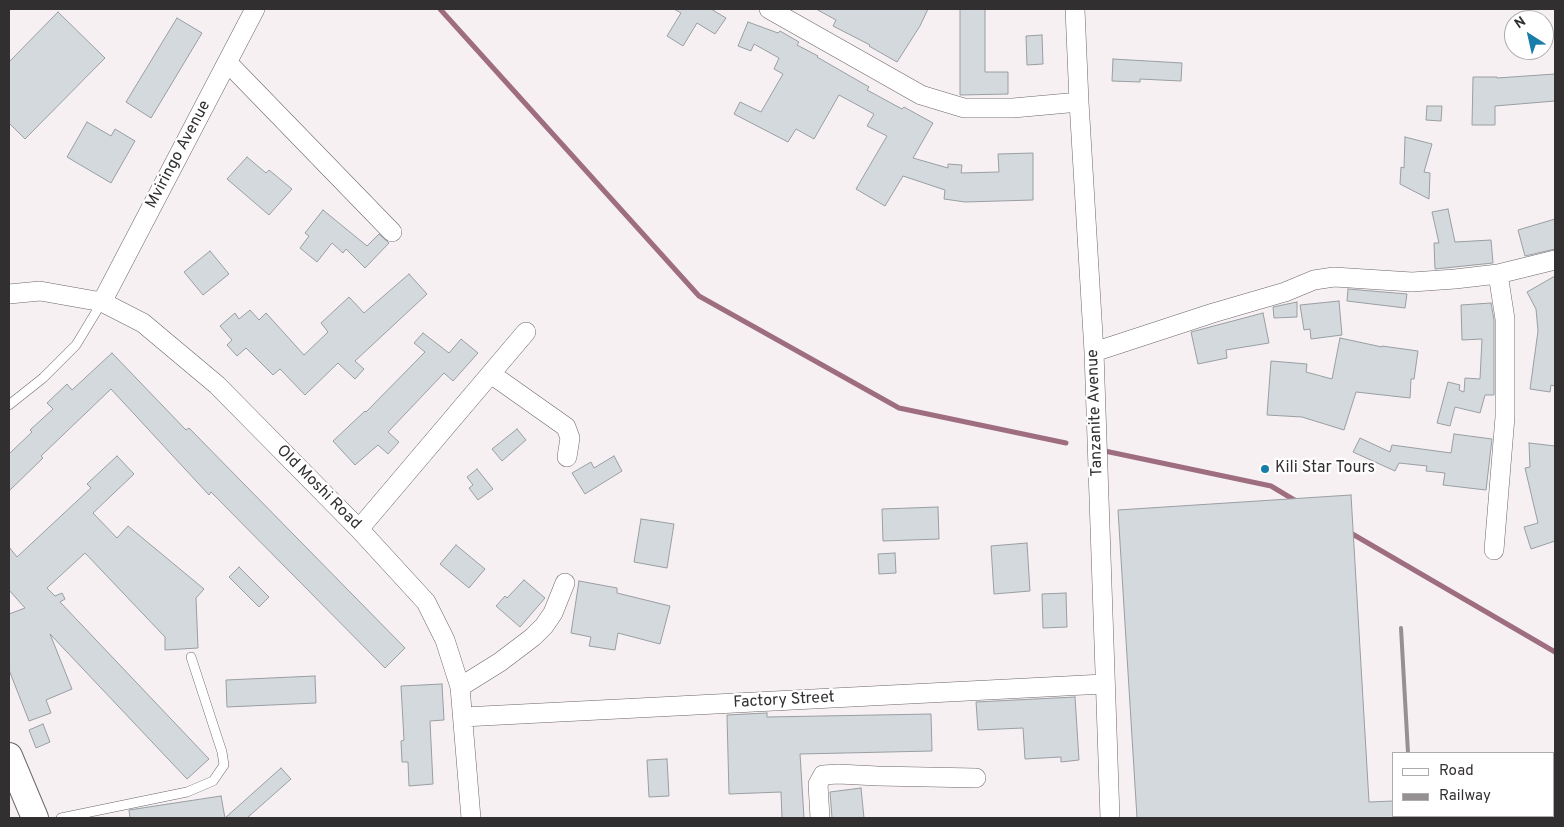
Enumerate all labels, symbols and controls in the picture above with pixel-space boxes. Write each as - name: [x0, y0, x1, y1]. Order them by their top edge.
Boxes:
- north arrow: [1504, 10, 1554, 60]
- text: N: [1512, 13, 1530, 33]
- street label: Mviringo Avenue: [142, 98, 216, 212]
- street label: Tanzanite Avenue: [1084, 349, 1108, 477]
- street label: Old Moshi Road: [272, 442, 364, 534]
- place label: Kili Star Tours: [1275, 459, 1375, 479]
- marker: Kili Star Tours: [1259, 463, 1271, 475]
- street label: Factory Street: [733, 689, 835, 713]
- legend: [1392, 752, 1554, 817]
- text: Road: [1439, 762, 1474, 781]
- text: Railway: [1439, 787, 1491, 806]

